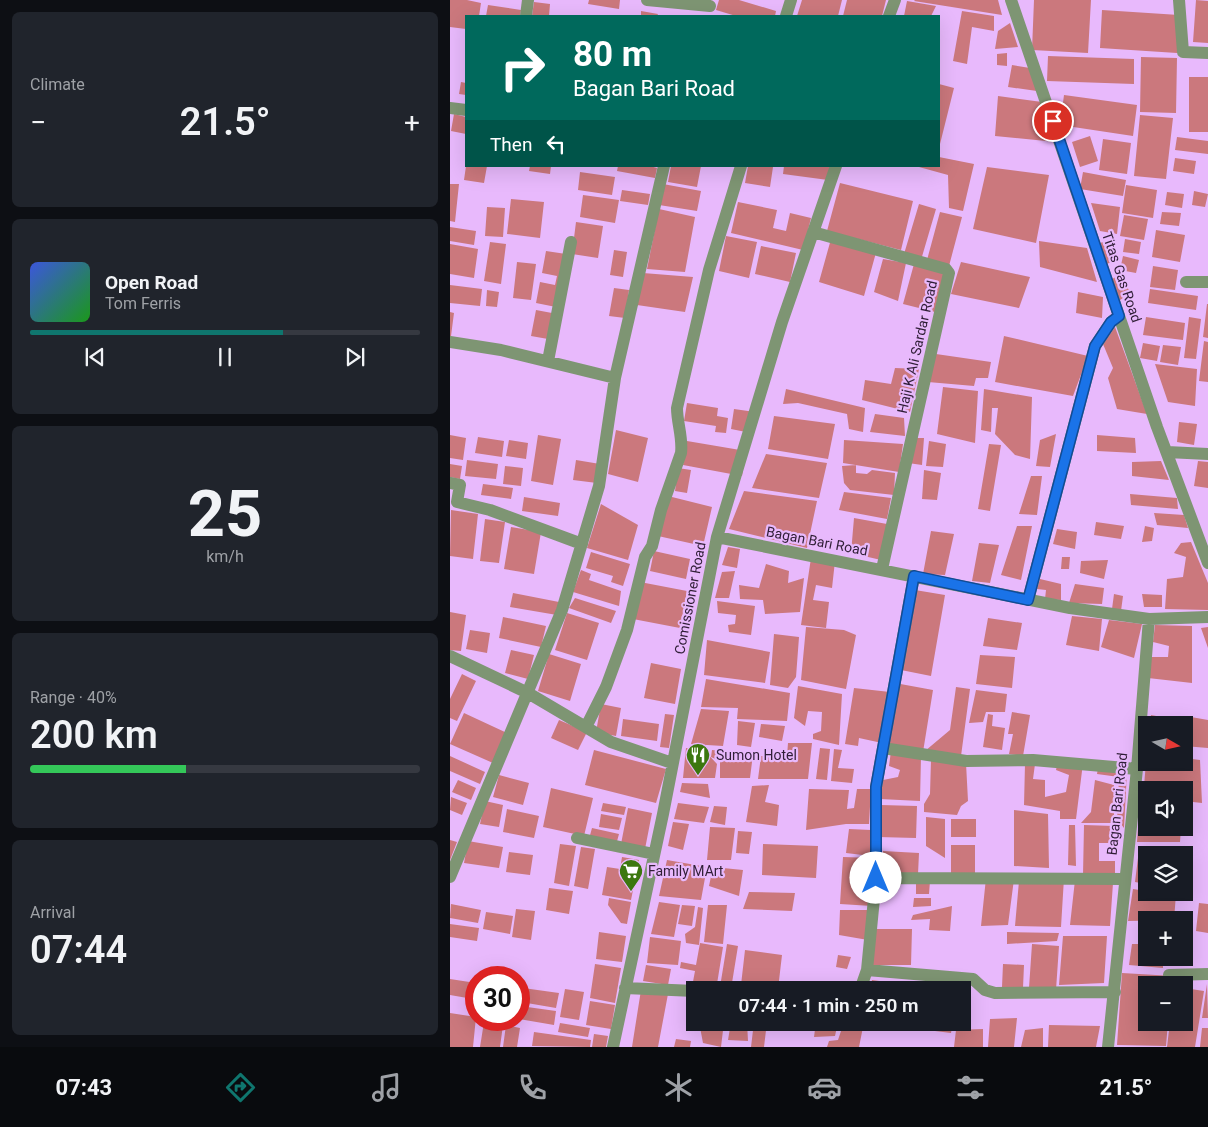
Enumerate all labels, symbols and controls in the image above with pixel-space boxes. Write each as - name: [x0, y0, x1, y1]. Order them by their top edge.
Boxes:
- text: 80 m: [573, 34, 652, 75]
- icon: right: [490, 35, 555, 100]
- text: Climate: [30, 75, 85, 94]
- text: Bagan Bari Road: [573, 76, 735, 101]
- text: 21.5°: [180, 100, 270, 144]
- pin: [1032, 100, 1074, 142]
- text: −: [30, 106, 46, 139]
- text: +: [404, 106, 420, 139]
- icon: arrive: [1039, 107, 1067, 135]
- icon: left: [542, 130, 570, 158]
- text: Then: [490, 133, 532, 156]
- street label: Titas Gas Road: [1099, 230, 1145, 324]
- text: Open Road: [105, 271, 198, 294]
- street label: Haji K Ali Sardar Road: [894, 279, 940, 415]
- text: Tom Ferris: [105, 294, 181, 313]
- icon: previous: [81, 343, 109, 371]
- icon: pause: [211, 343, 239, 371]
- icon: next: [341, 343, 369, 371]
- text: 25: [188, 476, 262, 552]
- street label: Bagan Bari Road: [765, 523, 869, 559]
- street label: Comissioner Road: [671, 540, 709, 656]
- text: km/h: [206, 547, 244, 566]
- text: Range · 40%: [30, 688, 117, 707]
- text: 200 km: [30, 713, 158, 757]
- north arrow: [1138, 716, 1192, 771]
- map controls: [1138, 716, 1193, 1031]
- restaurant icon: Sumon Hotel: [685, 742, 711, 776]
- place label: Sumon Hotel: [716, 747, 797, 763]
- street label: Bagan Bari Road: [1104, 752, 1130, 856]
- button: sound: [1138, 781, 1193, 836]
- button: layers: [1138, 846, 1193, 901]
- position arrow: [849, 851, 901, 903]
- supermarket icon: Family MArt: [618, 858, 644, 892]
- place label: Family MArt: [648, 863, 724, 879]
- text: Arrival: [30, 903, 75, 922]
- button: +: [1138, 911, 1193, 966]
- text: 07:44: [30, 928, 127, 972]
- speed limit sign: 30: [465, 966, 530, 1031]
- button: −: [1138, 976, 1193, 1031]
- text: 07:44 · 1 min · 250 m: [738, 994, 919, 1017]
- icon: directions: [223, 1070, 258, 1105]
- icon: music: [369, 1070, 404, 1105]
- icon: phone: [515, 1070, 550, 1105]
- icon: climate: [661, 1070, 696, 1105]
- icon: car: [807, 1070, 842, 1105]
- icon: filters: [953, 1070, 988, 1105]
- text: 07:43: [56, 1075, 112, 1100]
- text: 21.5°: [1100, 1075, 1152, 1100]

